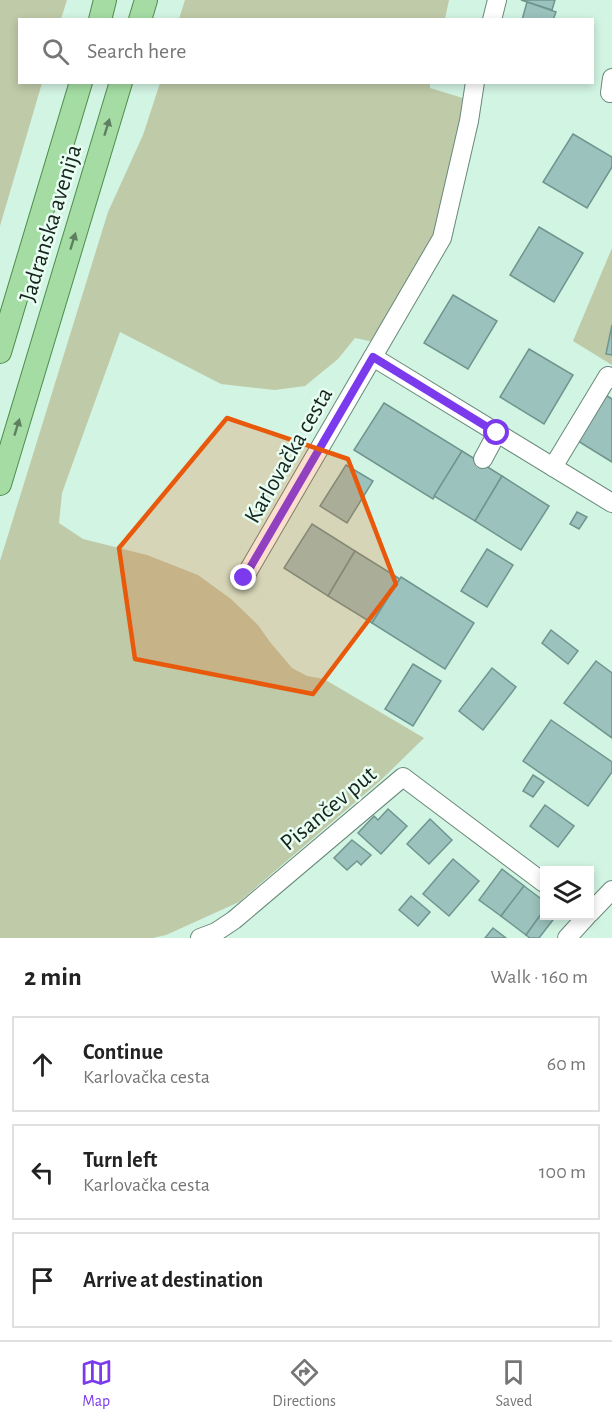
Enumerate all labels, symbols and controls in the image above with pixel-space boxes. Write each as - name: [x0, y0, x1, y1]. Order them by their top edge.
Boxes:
- search box: [18, 18, 594, 84]
- icon: search: [39, 35, 72, 68]
- text: Search here: [87, 40, 186, 62]
- one-way arrow: [103, 118, 112, 136]
- street label: Jadranska avenija: [16, 142, 86, 305]
- one-way arrow: [69, 232, 78, 250]
- street label: Karlovačka cesta: [240, 384, 337, 527]
- one-way arrow: [13, 418, 22, 436]
- route start: [483, 419, 509, 445]
- route end: [230, 564, 256, 590]
- street label: Pisančev put: [276, 762, 381, 856]
- map controls: [540, 866, 594, 920]
- button: layers: [540, 866, 594, 920]
- text: 2 min: [24, 964, 82, 990]
- text: Walk · 160 m: [491, 967, 588, 987]
- text: Continue: [83, 1041, 163, 1063]
- icon: ahead: [26, 1048, 59, 1081]
- text: 60 m: [547, 1054, 586, 1074]
- text: Karlovačka cesta: [83, 1067, 210, 1087]
- text: Turn left: [83, 1149, 157, 1171]
- icon: left: [26, 1156, 59, 1189]
- text: 100 m: [539, 1162, 586, 1182]
- text: Karlovačka cesta: [83, 1175, 210, 1195]
- icon: arrive: [26, 1264, 59, 1297]
- text: Arrive at destination: [83, 1269, 263, 1291]
- tab: Map: [80, 1356, 113, 1411]
- tab: Directions: [272, 1356, 336, 1411]
- tab: Saved: [496, 1356, 532, 1411]

